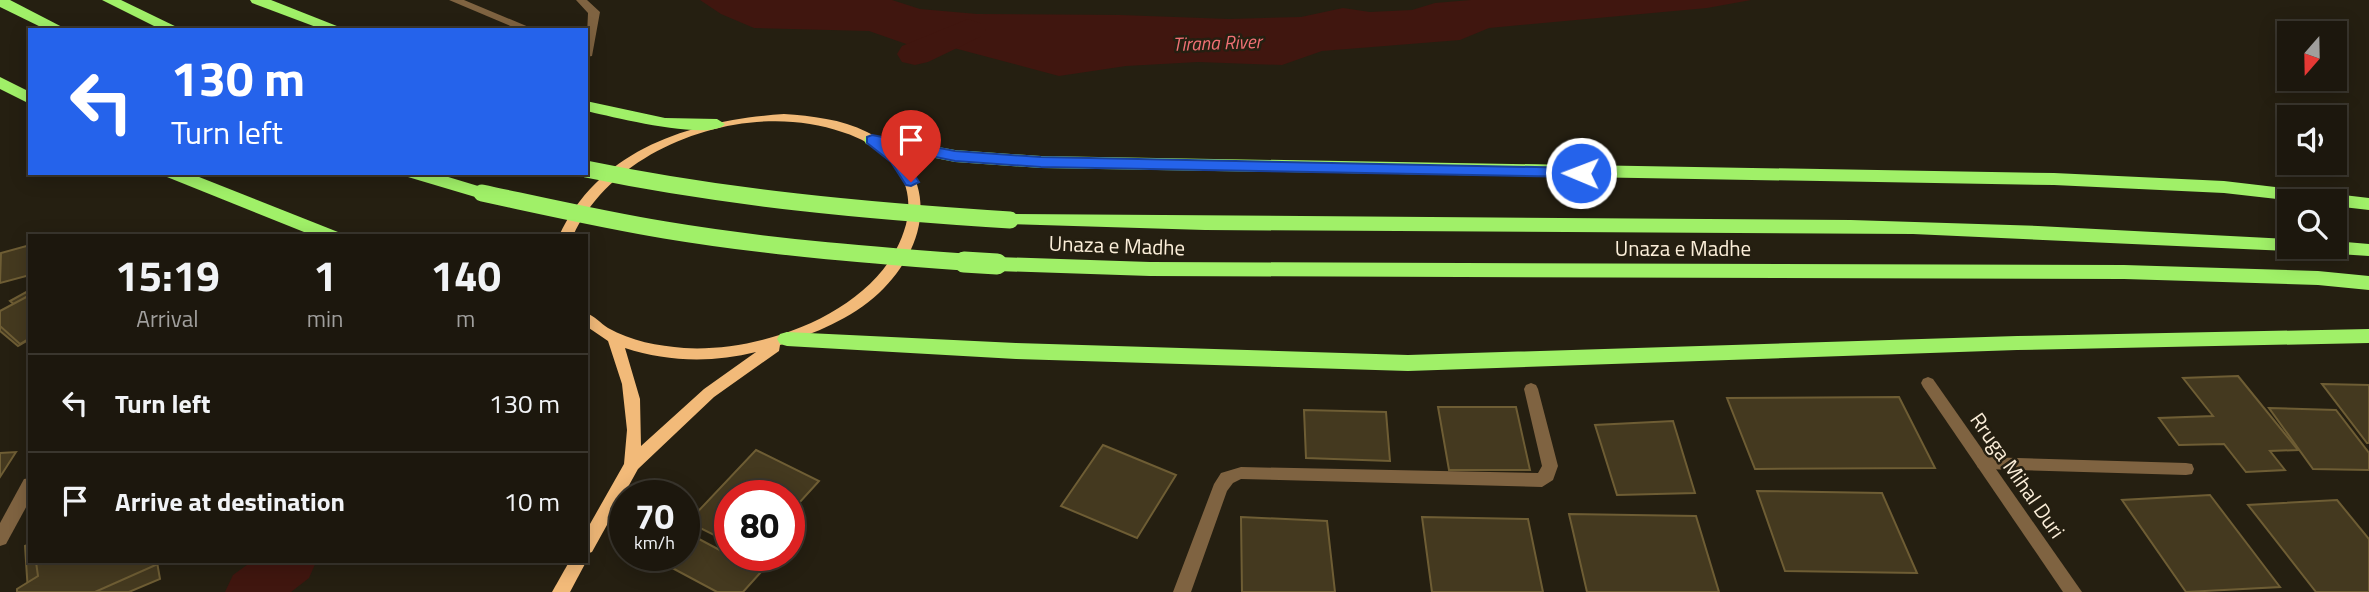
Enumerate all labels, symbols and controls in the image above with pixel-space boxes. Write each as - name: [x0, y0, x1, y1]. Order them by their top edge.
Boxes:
- north arrow: [2277, 21, 2347, 91]
- map controls: [2277, 21, 2347, 259]
- water label: Tirana River: [1172, 26, 1264, 58]
- text: 130 m: [171, 40, 305, 115]
- icon: left: [56, 56, 147, 147]
- button: sound: [2277, 105, 2347, 175]
- text: Turn left: [171, 108, 283, 156]
- pin: [881, 110, 941, 182]
- icon: arrive: [892, 121, 930, 159]
- position arrow: [1544, 136, 1618, 210]
- button: search: [2277, 189, 2347, 259]
- street label: Unaza e Madhe: [1048, 227, 1186, 263]
- street label: Unaza e Madhe: [1615, 232, 1751, 264]
- text: 15:19: [115, 243, 220, 307]
- text: 1: [313, 243, 337, 307]
- text: 140: [430, 243, 501, 307]
- text: Arrival: [136, 301, 199, 336]
- text: min: [307, 301, 343, 336]
- text: m: [456, 301, 475, 336]
- icon: left: [56, 384, 94, 422]
- text: Turn left: [115, 384, 210, 423]
- text: 130 m: [489, 384, 560, 423]
- street label: Rruga Mihal Duri: [1963, 405, 2073, 545]
- speed limit sign: 80: [714, 480, 805, 571]
- icon: arrive: [56, 482, 94, 520]
- text: Arrive at destination: [115, 482, 345, 521]
- text: 10 m: [503, 482, 560, 521]
- text: 70: [635, 489, 674, 543]
- text: km/h: [634, 529, 675, 556]

